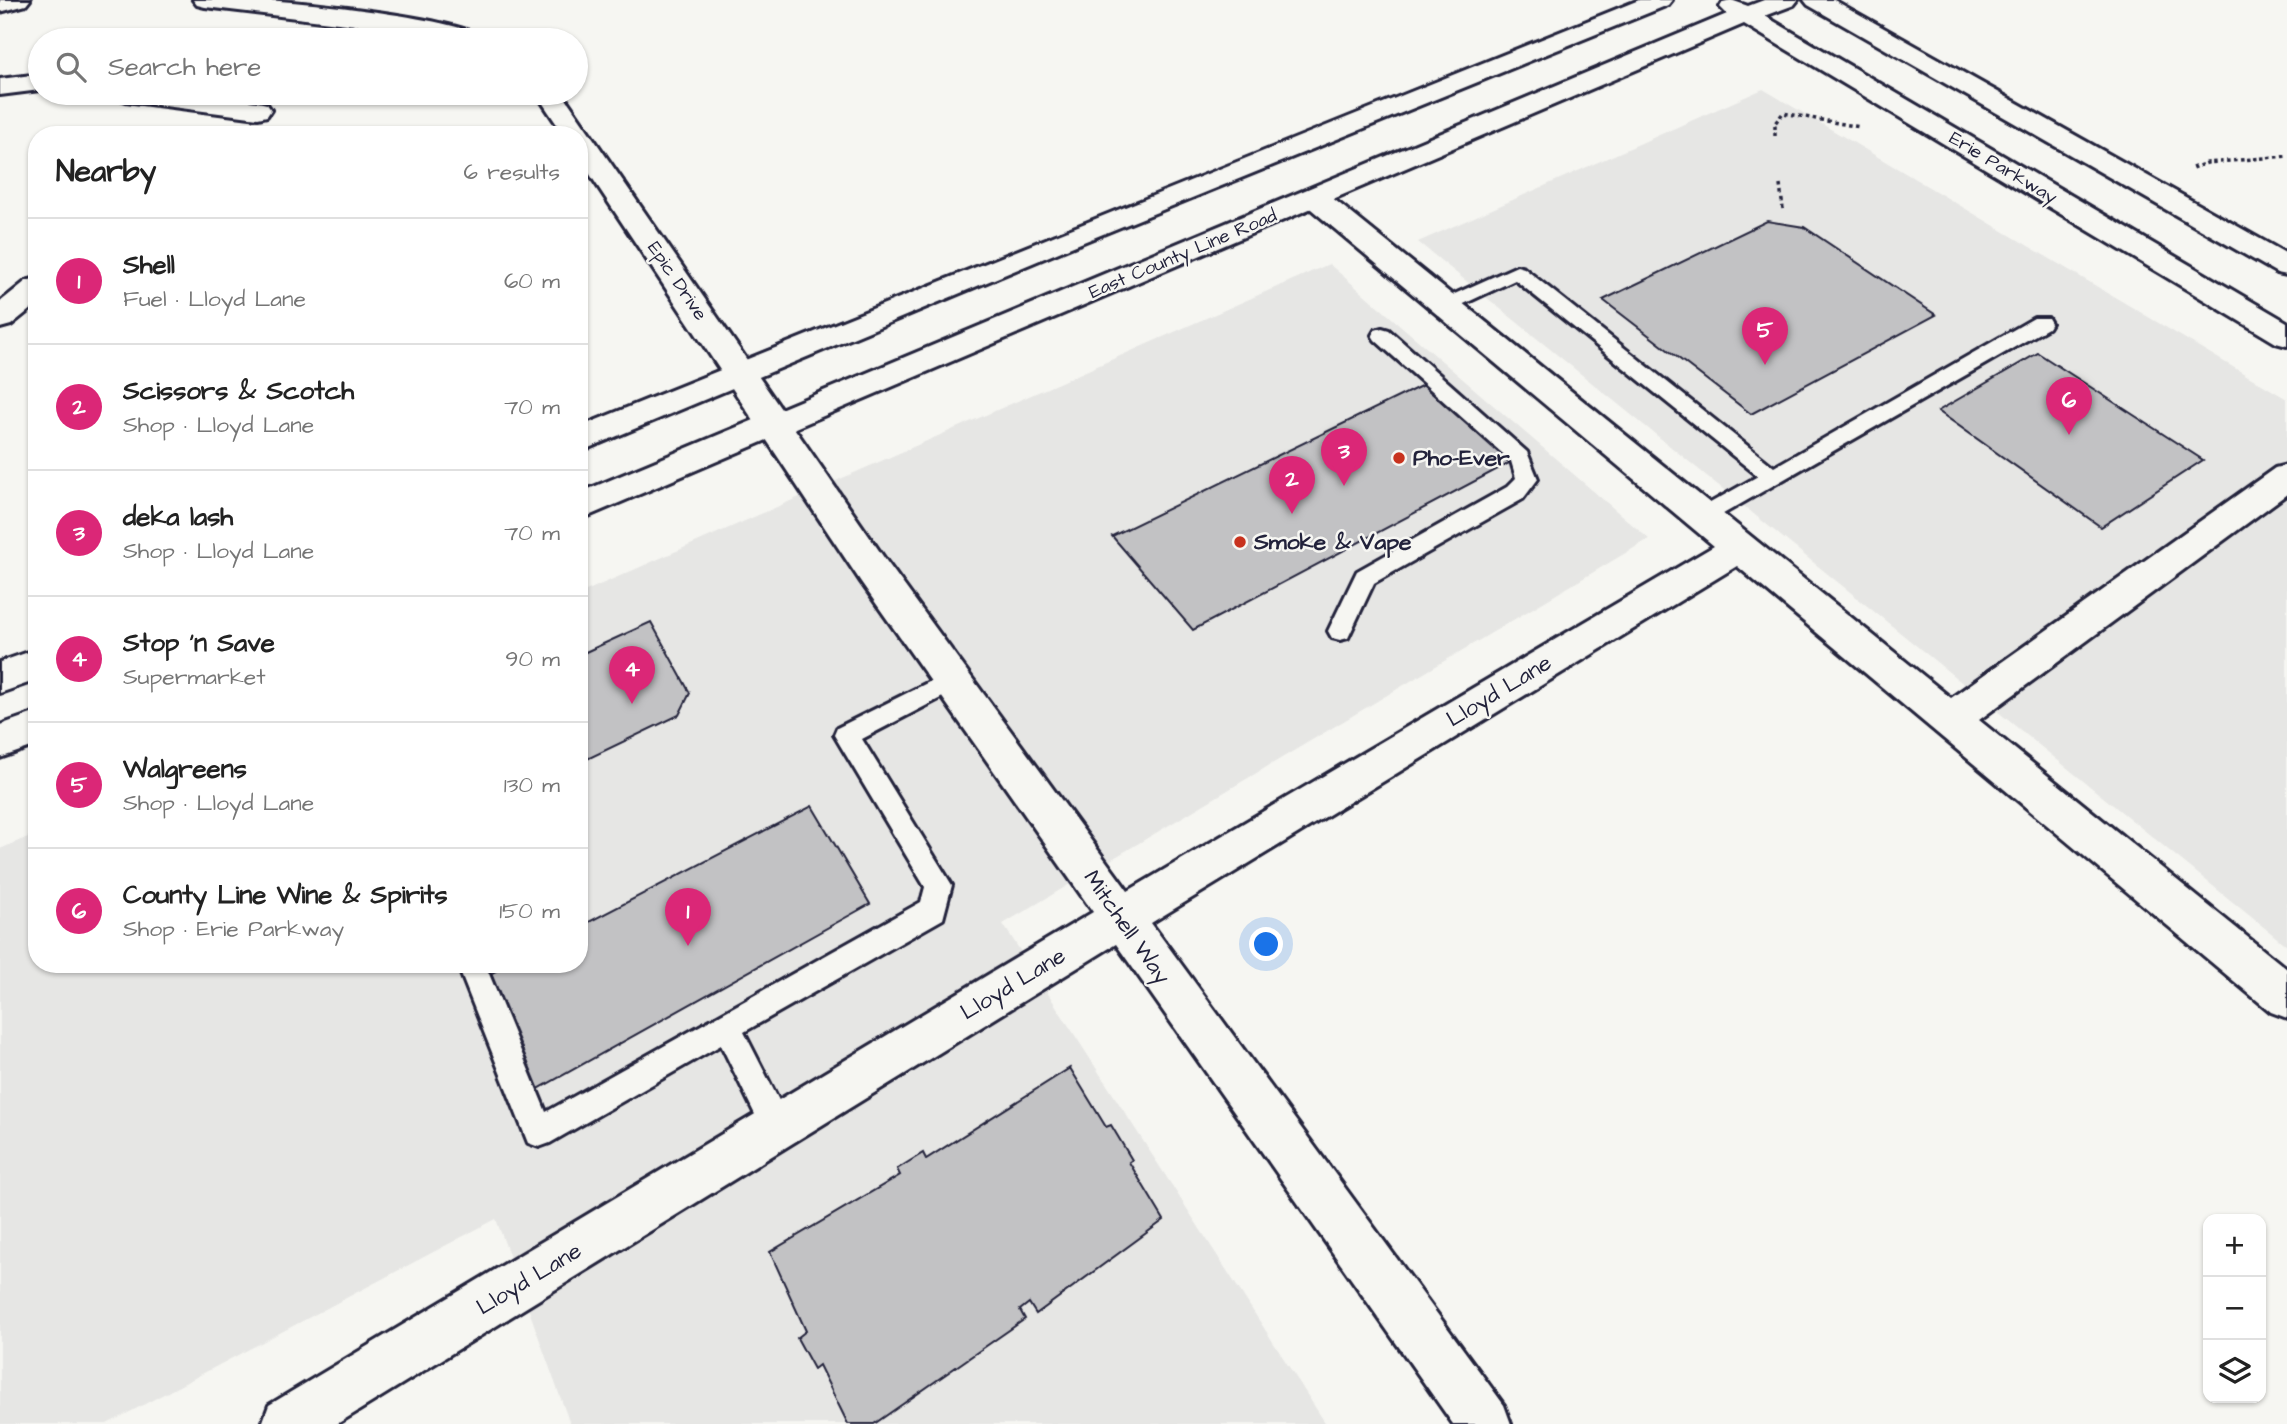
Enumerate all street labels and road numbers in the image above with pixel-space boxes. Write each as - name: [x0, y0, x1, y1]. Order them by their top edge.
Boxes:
- street label: Erie Parkway: [1943, 125, 2063, 212]
- street label: East County Line Road: [1085, 202, 1282, 307]
- street label: Epic Drive: [641, 236, 713, 326]
- street label: Lloyd Lane: [1440, 647, 1558, 736]
- street label: Mitchell Way: [1075, 864, 1178, 991]
- street label: Lloyd Lane: [954, 940, 1072, 1029]
- street label: Lloyd Lane: [470, 1235, 588, 1324]

